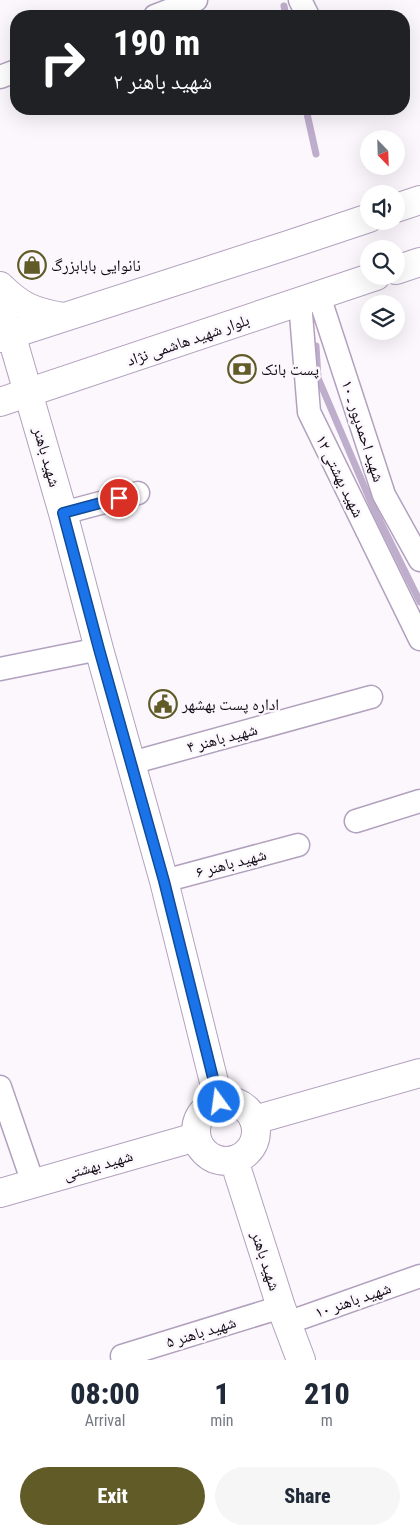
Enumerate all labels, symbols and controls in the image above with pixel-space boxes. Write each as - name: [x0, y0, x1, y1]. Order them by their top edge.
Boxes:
- text: 190 m: [113, 23, 200, 64]
- icon: right: [30, 30, 95, 95]
- text: شهید باهنر ۲: [113, 69, 212, 94]
- north arrow: [360, 130, 405, 175]
- map controls: [360, 130, 405, 340]
- button: sound: [360, 185, 405, 230]
- button: search: [360, 240, 405, 285]
- shop icon: نانوایی بابابزرگ: [17, 250, 47, 280]
- place label: نانوایی بابابزرگ: [51, 256, 141, 276]
- button: layers: [360, 295, 405, 340]
- street label: بلوار شهید هاشمی نژاد: [124, 310, 252, 371]
- bank icon: پست بانک: [227, 354, 257, 384]
- place label: پست بانک: [261, 360, 319, 379]
- street label: شهید احمدپور ـ ۱۰: [337, 378, 388, 484]
- street label: شهید باهنر: [29, 424, 65, 489]
- street label: شهید بهشتی ۱۲: [311, 432, 368, 521]
- pin: [98, 477, 140, 519]
- icon: arrive: [105, 484, 133, 512]
- public building icon: اداره پست بهشهر: [148, 689, 178, 719]
- place label: اداره پست بهشهر: [181, 695, 279, 714]
- street label: شهید باهنر ۴: [185, 719, 259, 757]
- street label: شهید باهنر ۶: [194, 844, 268, 882]
- position arrow: [192, 1075, 244, 1127]
- street label: شهید بهشتی: [61, 1146, 135, 1185]
- street label: شهید باهنر: [247, 1228, 285, 1293]
- street label: شهید باهنر ۱۰: [312, 1278, 394, 1322]
- street label: شهید باهنر ۵: [164, 1312, 238, 1352]
- text: 08:00: [70, 1376, 140, 1411]
- text: 1: [214, 1376, 229, 1411]
- text: 210: [304, 1376, 350, 1411]
- text: Arrival: [85, 1411, 125, 1430]
- text: min: [210, 1411, 234, 1430]
- text: m: [321, 1411, 333, 1430]
- button: Exit: [20, 1467, 205, 1525]
- button: Share: [215, 1467, 400, 1525]

